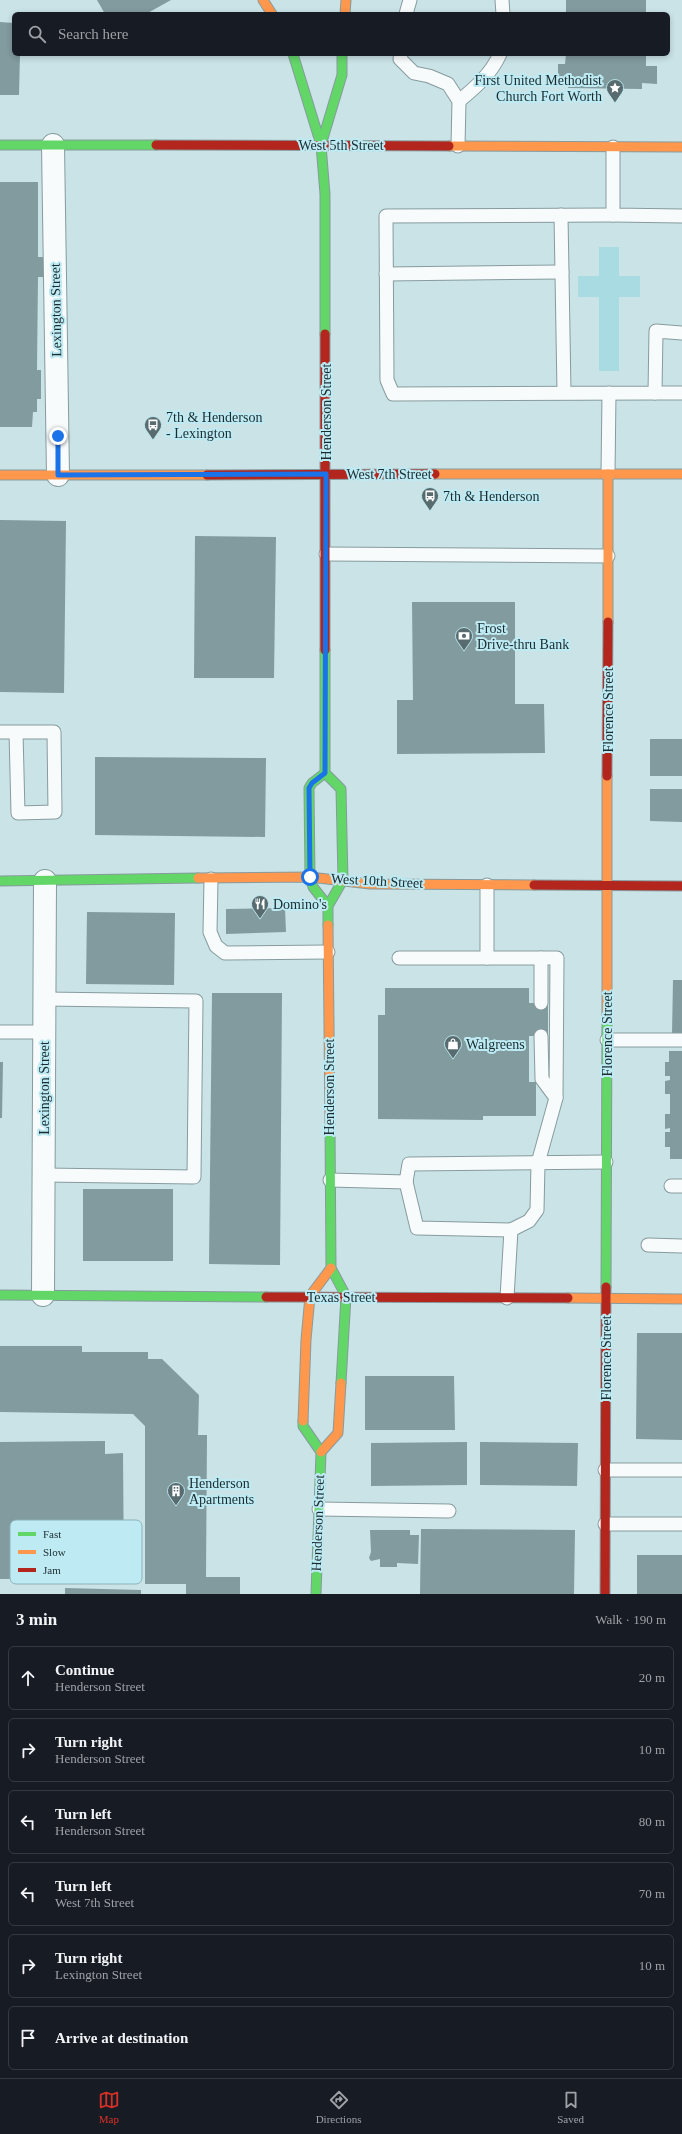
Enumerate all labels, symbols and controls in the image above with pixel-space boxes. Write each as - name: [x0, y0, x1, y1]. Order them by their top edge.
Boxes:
- search box: [12, 12, 670, 56]
- icon: search: [26, 23, 48, 45]
- text: Search here: [58, 26, 128, 42]
- place label: First United Methodist Church Fort Worth: [474, 73, 602, 104]
- place icon: First United Methodist Church Fort Worth: [605, 78, 625, 103]
- street label: West 5th Street: [298, 138, 384, 153]
- street label: Lexington Street: [48, 263, 64, 357]
- street label: Henderson Street: [319, 363, 334, 460]
- place label: 7th & Henderson - Lexington: [166, 410, 262, 441]
- bus stop icon: 7th & Henderson - Lexington: [143, 415, 163, 440]
- route end: [49, 427, 67, 445]
- street label: West 7th Street: [346, 467, 432, 482]
- bus stop icon: 7th & Henderson: [420, 486, 440, 511]
- place label: 7th & Henderson: [443, 489, 539, 504]
- place label: Frost Drive-thru Bank: [477, 621, 569, 652]
- bank icon: Frost Drive-thru Bank: [454, 626, 474, 651]
- street label: Florence Street: [601, 667, 616, 753]
- route start: [301, 868, 319, 886]
- street label: West 10th Street: [331, 871, 424, 891]
- restaurant icon: Domino's: [250, 894, 270, 919]
- place label: Domino's: [273, 897, 327, 912]
- street label: Florence Street: [600, 991, 615, 1077]
- shop icon: Walgreens: [443, 1034, 463, 1059]
- place label: Walgreens: [466, 1037, 525, 1052]
- street label: Henderson Street: [322, 1038, 337, 1135]
- street label: Lexington Street: [37, 1041, 52, 1135]
- street label: Texas Street: [307, 1290, 375, 1305]
- street label: Florence Street: [599, 1315, 614, 1401]
- street label: Henderson Street: [309, 1474, 327, 1572]
- place label: Henderson Apartments: [189, 1476, 254, 1507]
- building icon: Henderson Apartments: [166, 1481, 186, 1506]
- legend: [10, 1520, 142, 1584]
- text: Fast: [43, 1528, 61, 1540]
- text: Slow: [43, 1546, 66, 1558]
- text: Jam: [43, 1564, 61, 1576]
- text: 3 min: [16, 1610, 57, 1629]
- text: Walk · 190 m: [595, 1612, 666, 1627]
- text: Continue: [55, 1662, 114, 1678]
- icon: ahead: [17, 1667, 39, 1689]
- text: 20 m: [639, 1670, 665, 1685]
- text: Henderson Street: [55, 1679, 145, 1694]
- text: Turn right: [55, 1734, 122, 1750]
- icon: right: [17, 1739, 39, 1761]
- text: 10 m: [639, 1742, 665, 1757]
- text: Henderson Street: [55, 1751, 145, 1766]
- text: Turn left: [55, 1806, 112, 1822]
- icon: left: [17, 1811, 39, 1833]
- text: 80 m: [639, 1814, 665, 1829]
- text: Henderson Street: [55, 1823, 145, 1838]
- text: Turn left: [55, 1878, 112, 1894]
- icon: left: [17, 1883, 39, 1905]
- text: 70 m: [639, 1886, 665, 1901]
- text: West 7th Street: [55, 1895, 134, 1910]
- text: Turn right: [55, 1950, 122, 1966]
- icon: right: [17, 1955, 39, 1977]
- text: 10 m: [639, 1958, 665, 1973]
- text: Lexington Street: [55, 1967, 142, 1982]
- icon: arrive: [17, 2027, 39, 2049]
- text: Arrive at destination: [55, 2030, 188, 2046]
- tab: Map: [98, 2089, 120, 2125]
- tab: Directions: [316, 2089, 361, 2125]
- tab: Saved: [557, 2089, 584, 2125]

